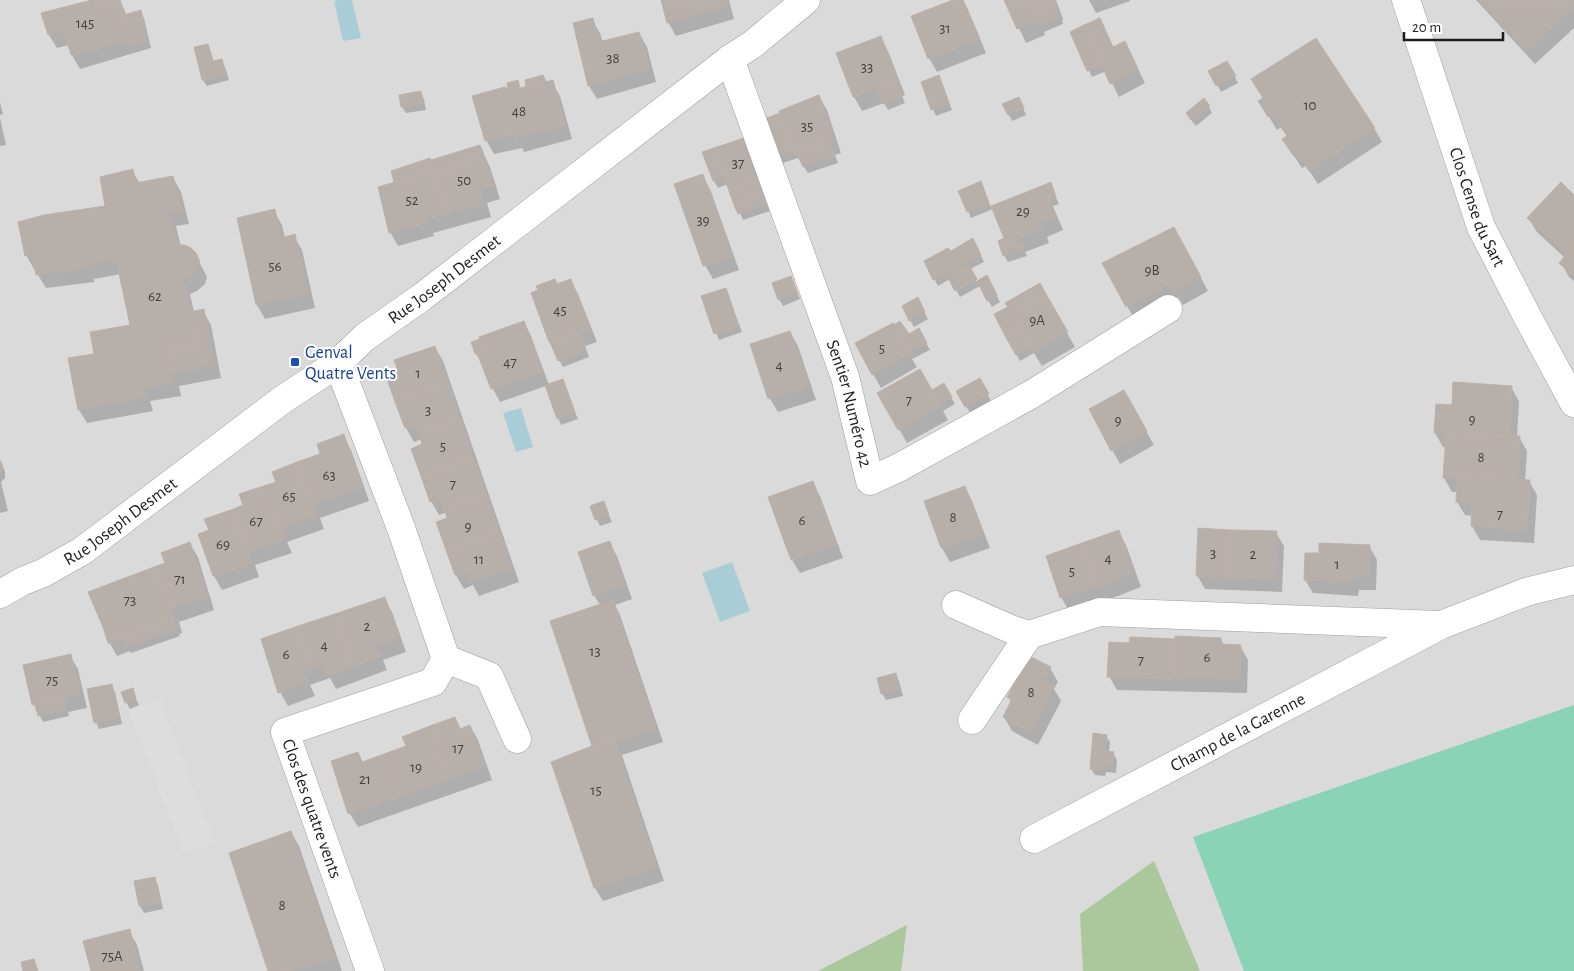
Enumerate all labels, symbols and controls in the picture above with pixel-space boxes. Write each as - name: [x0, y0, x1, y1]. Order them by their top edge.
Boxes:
- scale bar: [1404, 10, 1503, 42]
- house number: 145: [76, 16, 94, 31]
- text: 20 m: [1412, 20, 1441, 35]
- house number: 31: [939, 21, 951, 36]
- house number: 38: [606, 51, 620, 66]
- house number: 33: [861, 60, 873, 75]
- house number: 10: [1303, 98, 1317, 113]
- house number: 48: [512, 104, 526, 119]
- house number: 35: [801, 119, 813, 134]
- street label: Clos Cense du Sart: [1445, 145, 1508, 270]
- house number: 37: [732, 156, 744, 171]
- house number: 50: [457, 173, 471, 188]
- house number: 52: [405, 193, 419, 208]
- house number: 29: [1016, 204, 1030, 219]
- house number: 39: [696, 213, 710, 228]
- street label: Rue Joseph Desmet: [385, 232, 505, 328]
- house number: 56: [268, 259, 282, 274]
- house number: 9B: [1144, 263, 1160, 278]
- house number: 62: [148, 289, 162, 304]
- house number: 45: [553, 303, 567, 318]
- house number: 9A: [1029, 313, 1045, 328]
- street label: Sentier Numéro 42: [822, 338, 874, 469]
- house number: 5: [879, 341, 885, 356]
- place label: Genval Quatre Vents: [305, 344, 396, 383]
- house number: 47: [503, 355, 517, 370]
- marker: Genval Quatre Vents: [289, 356, 301, 368]
- house number: 4: [775, 358, 783, 373]
- house number: 1: [415, 366, 421, 381]
- house number: 7: [906, 393, 912, 408]
- house number: 3: [425, 403, 431, 418]
- house number: 9: [1468, 412, 1476, 427]
- house number: 9: [1114, 413, 1122, 428]
- house number: 5: [440, 439, 446, 454]
- house number: 8: [1477, 450, 1485, 465]
- house number: 63: [322, 468, 336, 483]
- street label: Rue Joseph Desmet: [61, 474, 181, 569]
- house number: 7: [450, 477, 456, 492]
- house number: 65: [282, 489, 296, 504]
- house number: 7: [1497, 507, 1503, 522]
- house number: 8: [949, 510, 957, 525]
- house number: 6: [798, 513, 806, 528]
- house number: 67: [249, 514, 263, 529]
- house number: 9: [464, 519, 472, 534]
- house number: 69: [216, 537, 230, 552]
- house number: 3: [1210, 546, 1216, 561]
- house number: 2: [1250, 547, 1257, 562]
- house number: 4: [1104, 551, 1112, 566]
- house number: 11: [474, 552, 484, 567]
- house number: 1: [1334, 557, 1340, 572]
- house number: 5: [1069, 564, 1075, 579]
- house number: 71: [174, 572, 186, 587]
- house number: 73: [124, 593, 136, 608]
- house number: 2: [364, 619, 371, 634]
- house number: 4: [320, 638, 328, 653]
- house number: 13: [589, 644, 601, 659]
- house number: 6: [282, 647, 290, 662]
- house number: 6: [1203, 650, 1211, 665]
- house number: 7: [1138, 653, 1144, 668]
- house number: 75: [46, 673, 58, 688]
- house number: 8: [1027, 685, 1035, 700]
- street label: Champ de la Garenne: [1168, 690, 1308, 776]
- street label: Clos des quatre vents: [278, 737, 344, 881]
- house number: 17: [452, 741, 464, 756]
- house number: 19: [410, 760, 422, 775]
- house number: 21: [359, 772, 371, 787]
- house number: 15: [590, 783, 602, 798]
- house number: 8: [278, 898, 286, 913]
- house number: 75A: [101, 949, 123, 964]

